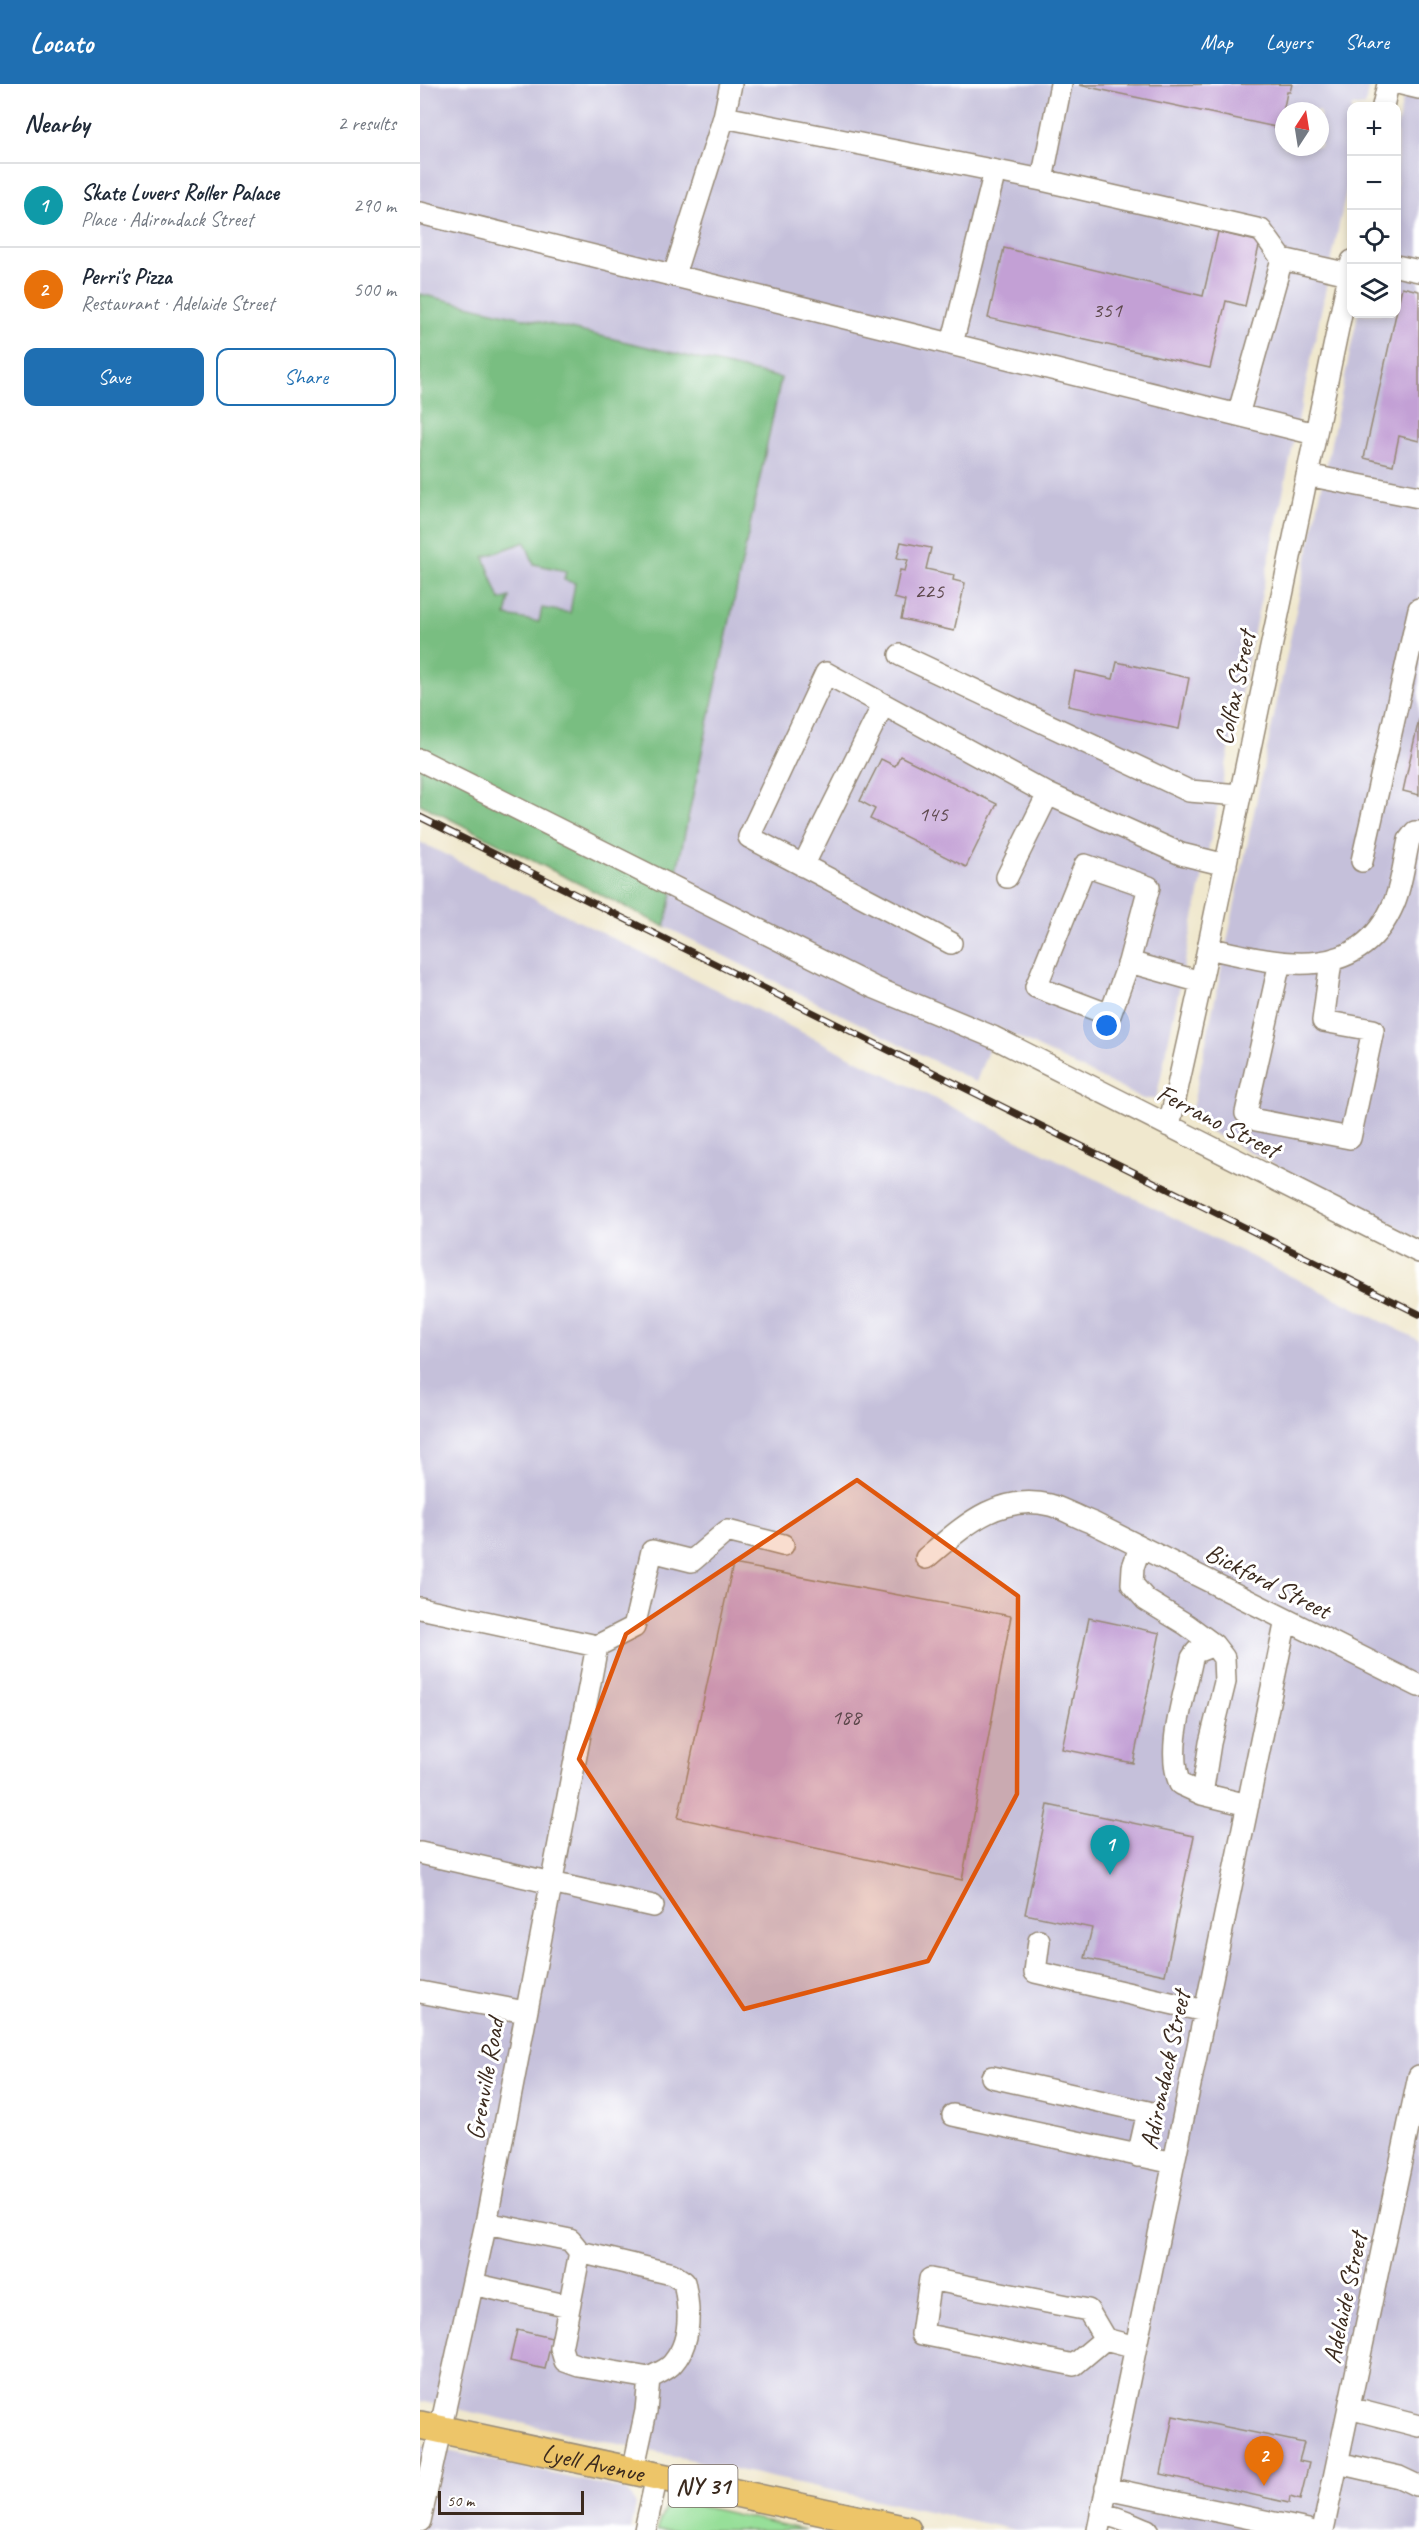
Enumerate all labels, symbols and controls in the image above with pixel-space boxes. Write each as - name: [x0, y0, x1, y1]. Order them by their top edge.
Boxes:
- text: Locato: [30, 25, 93, 60]
- text: Map: [1200, 29, 1233, 55]
- text: Layers: [1266, 29, 1312, 55]
- text: Share: [1345, 29, 1389, 55]
- north arrow: [1275, 102, 1329, 156]
- map controls: [1347, 102, 1401, 318]
- button: +: [1347, 102, 1401, 156]
- text: Nearby: [24, 107, 89, 140]
- text: 2 results: [337, 111, 396, 136]
- button: −: [1347, 156, 1401, 210]
- text: Skate Luvers Roller Palace: [81, 179, 279, 207]
- text: 1: [39, 193, 48, 218]
- text: 290 m: [353, 193, 396, 218]
- text: Place · Adirondack Street: [81, 207, 253, 232]
- button: locate: [1347, 210, 1401, 264]
- text: Perri's Pizza: [81, 263, 172, 291]
- button: layers: [1347, 264, 1401, 318]
- text: 2: [39, 277, 48, 302]
- text: 500 m: [353, 277, 396, 302]
- text: Restaurant · Adelaide Street: [81, 291, 274, 316]
- house number: 351: [1092, 296, 1123, 324]
- button: Save: [24, 348, 204, 406]
- button: Share: [216, 348, 396, 406]
- house number: 225: [914, 577, 945, 605]
- street label: Colfax Street: [1207, 625, 1264, 748]
- house number: 145: [918, 800, 949, 828]
- your location: [1092, 1011, 1121, 1040]
- street label: Ferrano Street: [1151, 1076, 1288, 1167]
- street label: Bickford Street: [1200, 1535, 1338, 1628]
- house number: 188: [831, 1703, 863, 1731]
- pin: 1: [1090, 1826, 1130, 1875]
- street label: Adirondack Street: [1132, 1985, 1199, 2152]
- street label: Grenville Road: [458, 2012, 513, 2142]
- street label: Adelaide Street: [1315, 2226, 1376, 2366]
- street label: Lyell Avenue: [539, 2435, 649, 2490]
- pin: 2: [1244, 2436, 1284, 2486]
- road number: NY 31: [668, 2465, 738, 2507]
- scale bar: [438, 2488, 584, 2516]
- text: 50 m: [447, 2491, 474, 2511]

